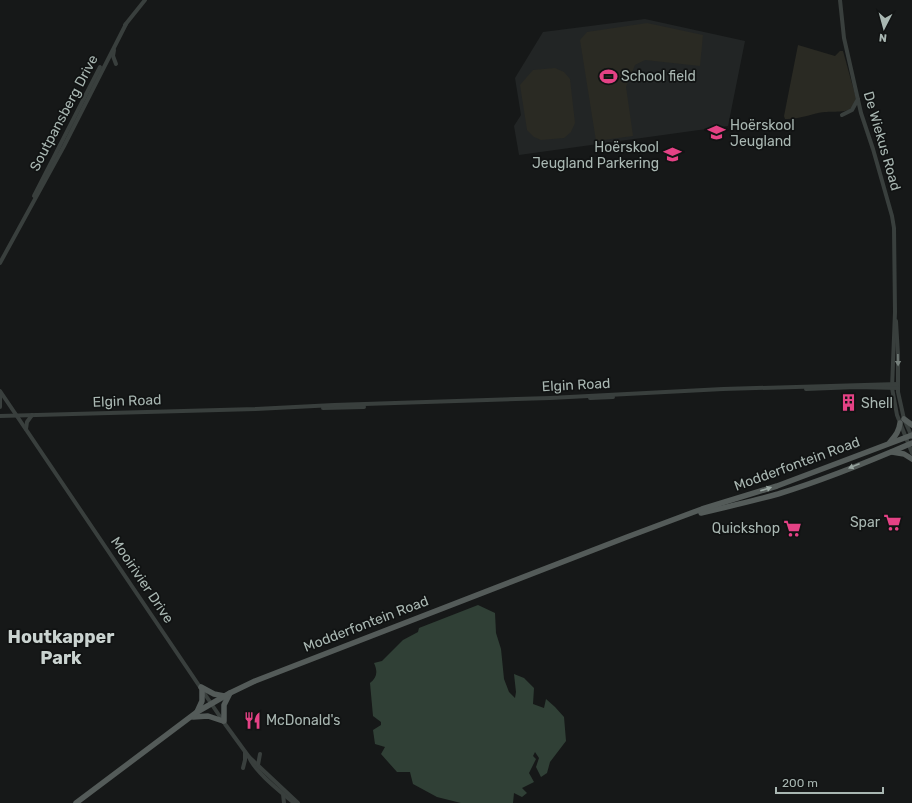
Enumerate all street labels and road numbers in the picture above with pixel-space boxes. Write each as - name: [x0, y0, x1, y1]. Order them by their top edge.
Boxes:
- street label: Soutpansberg Drive: [26, 52, 102, 174]
- street label: De Wiekus Road: [860, 89, 904, 193]
- street label: Elgin Road: [541, 375, 611, 395]
- street label: Elgin Road: [92, 391, 162, 411]
- street label: Modderfontein Road: [732, 433, 862, 495]
- street label: Mooirivier Drive: [107, 534, 177, 626]
- street label: Modderfontein Road: [301, 592, 431, 656]

